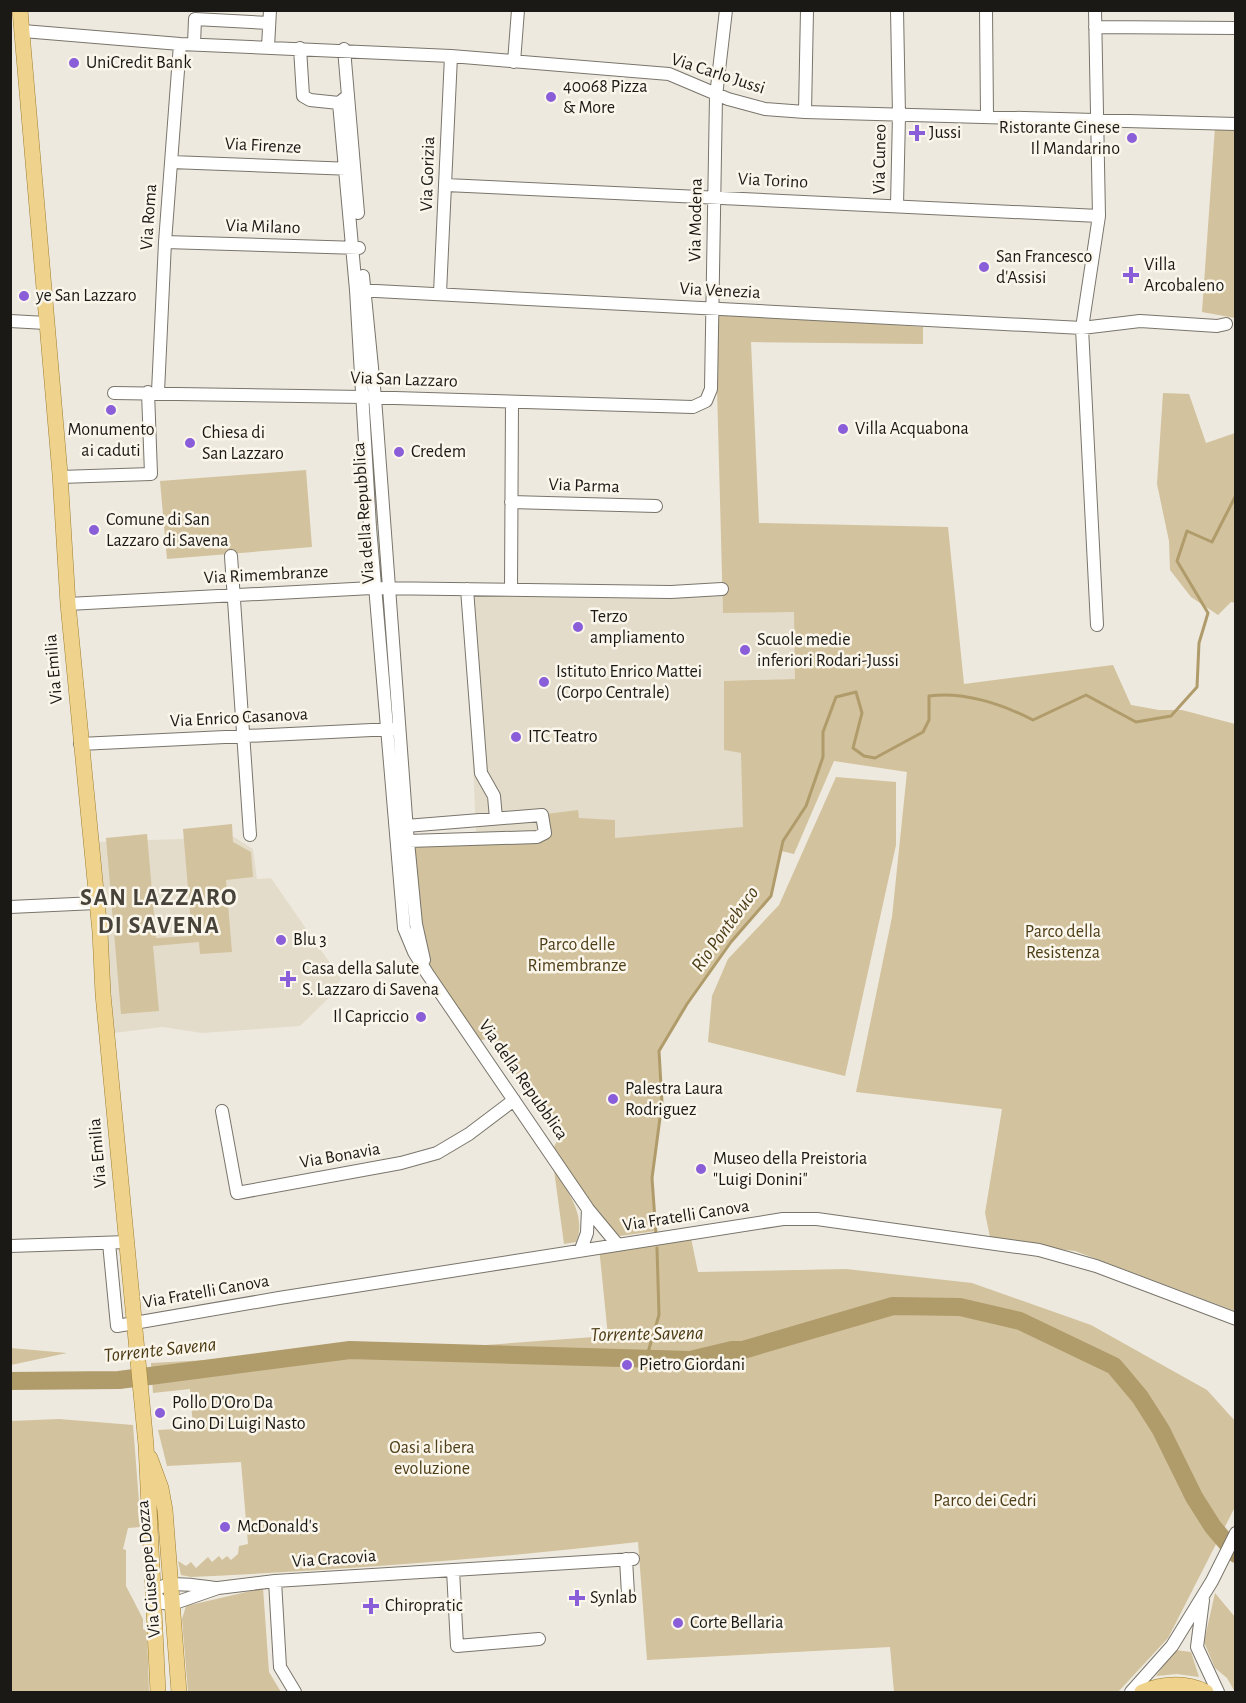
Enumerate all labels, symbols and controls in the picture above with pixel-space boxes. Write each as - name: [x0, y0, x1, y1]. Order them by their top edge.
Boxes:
- street label: Via Carlo Jussi: [669, 50, 767, 98]
- place label: UniCredit Bank: [86, 54, 192, 72]
- marker: UniCredit Bank: [67, 56, 81, 70]
- place label: 40068 Pizza & More: [563, 78, 648, 117]
- marker: 40068 Pizza & More: [544, 90, 558, 104]
- place label: Ristorante Cinese Il Mandarino: [999, 119, 1120, 158]
- street label: Via Cuneo: [870, 124, 890, 194]
- place label: Jussi: [929, 124, 961, 142]
- marker: Jussi: [910, 126, 924, 140]
- marker: Ristorante Cinese Il Mandarino: [1125, 131, 1139, 145]
- street label: Via Firenze: [224, 135, 302, 157]
- street label: Via Gorizia: [418, 136, 438, 212]
- street label: Via Torino: [737, 170, 809, 192]
- street label: Via Modena: [686, 178, 706, 262]
- street label: Via Roma: [138, 183, 160, 251]
- street label: Via Milano: [225, 217, 301, 237]
- place label: San Francesco d'Assisi: [996, 248, 1093, 287]
- place label: Villa Arcobaleno: [1144, 256, 1224, 295]
- marker: San Francesco d'Assisi: [977, 260, 991, 274]
- marker: Villa Arcobaleno: [1122, 266, 1140, 284]
- street label: Via Venezia: [679, 280, 761, 302]
- place label: ye San Lazzaro: [35, 287, 137, 305]
- marker: ye San Lazzaro: [17, 289, 31, 303]
- street label: Via San Lazzaro: [350, 369, 458, 391]
- marker: Monumento ai caduti: [104, 403, 118, 417]
- place label: Villa Acquabona: [855, 420, 969, 438]
- place label: Monumento ai caduti: [67, 421, 155, 460]
- marker: Villa Acquabona: [836, 422, 850, 436]
- place label: Chiesa di San Lazzaro: [202, 424, 284, 463]
- marker: Chiesa di San Lazzaro: [183, 436, 197, 450]
- street label: Via della Repubblica: [350, 442, 378, 584]
- place label: Credem: [411, 443, 466, 461]
- marker: Credem: [392, 445, 406, 459]
- street label: Via Parma: [548, 476, 620, 496]
- place label: Comune di San Lazzaro di Savena: [106, 511, 229, 550]
- marker: Comune di San Lazzaro di Savena: [87, 523, 101, 537]
- street label: Via Rimembranze: [203, 563, 329, 587]
- place label: Terzo ampliamento: [590, 608, 685, 647]
- marker: Terzo ampliamento: [571, 620, 585, 634]
- place label: Scuole medie inferiori Rodari-Jussi: [757, 631, 899, 670]
- street label: Via Emilia: [42, 633, 66, 705]
- marker: Scuole medie inferiori Rodari-Jussi: [738, 643, 752, 657]
- place label: Istituto Enrico Mattei (Corpo Centrale): [556, 663, 702, 702]
- marker: Istituto Enrico Mattei (Corpo Centrale): [537, 675, 551, 689]
- street label: Via Enrico Casanova: [169, 705, 309, 731]
- place label: ITC Teatro: [528, 728, 598, 746]
- marker: ITC Teatro: [509, 730, 523, 744]
- water label: Rio Pontebuco: [688, 883, 762, 975]
- district label: SAN LAZZARO DI SAVENA: [80, 886, 238, 938]
- park label: Parco della Resistenza: [1025, 923, 1101, 962]
- place label: Blu 3: [293, 931, 327, 949]
- marker: Blu 3: [274, 933, 288, 947]
- park label: Parco delle Rimembranze: [527, 936, 627, 975]
- place label: Casa della Salute S. Lazzaro di Savena: [302, 960, 439, 999]
- marker: Casa della Salute S. Lazzaro di Savena: [279, 970, 297, 988]
- place label: Il Capriccio: [333, 1008, 409, 1026]
- marker: Il Capriccio: [414, 1010, 428, 1024]
- street label: Via della Repubblica: [475, 1017, 571, 1143]
- place label: Palestra Laura Rodriguez: [625, 1080, 723, 1119]
- marker: Palestra Laura Rodriguez: [606, 1092, 620, 1106]
- street label: Via Emilia: [86, 1117, 110, 1189]
- street label: Via Bonavia: [298, 1140, 382, 1172]
- place label: Museo della Preistoria "Luigi Donini": [713, 1150, 867, 1189]
- marker: Museo della Preistoria "Luigi Donini": [694, 1162, 708, 1176]
- street label: Via Fratelli Canova: [621, 1197, 751, 1235]
- street label: Via Fratelli Canova: [141, 1272, 271, 1312]
- water label: Torrente Savena: [590, 1323, 704, 1345]
- water label: Torrente Savena: [102, 1334, 218, 1366]
- place label: Pietro Giordani: [639, 1356, 745, 1374]
- marker: Pietro Giordani: [620, 1358, 634, 1372]
- place label: Pollo D'Oro Da Gino Di Luigi Nasto: [172, 1394, 306, 1433]
- marker: Pollo D'Oro Da Gino Di Luigi Nasto: [153, 1406, 167, 1420]
- park label: Oasi a libera evoluzione: [389, 1439, 475, 1478]
- park label: Parco dei Cedri: [933, 1492, 1037, 1510]
- street label: Via Giuseppe Dozza: [134, 1499, 164, 1639]
- place label: McDonald's: [237, 1518, 319, 1536]
- marker: McDonald's: [218, 1520, 232, 1534]
- street label: Via Cracovia: [291, 1547, 377, 1571]
- marker: Synlab: [568, 1589, 586, 1607]
- place label: Synlab: [590, 1589, 637, 1607]
- marker: Chiropratic: [362, 1597, 380, 1615]
- place label: Chiropratic: [385, 1597, 463, 1615]
- place label: Corte Bellaria: [690, 1614, 784, 1632]
- marker: Corte Bellaria: [671, 1616, 685, 1630]

